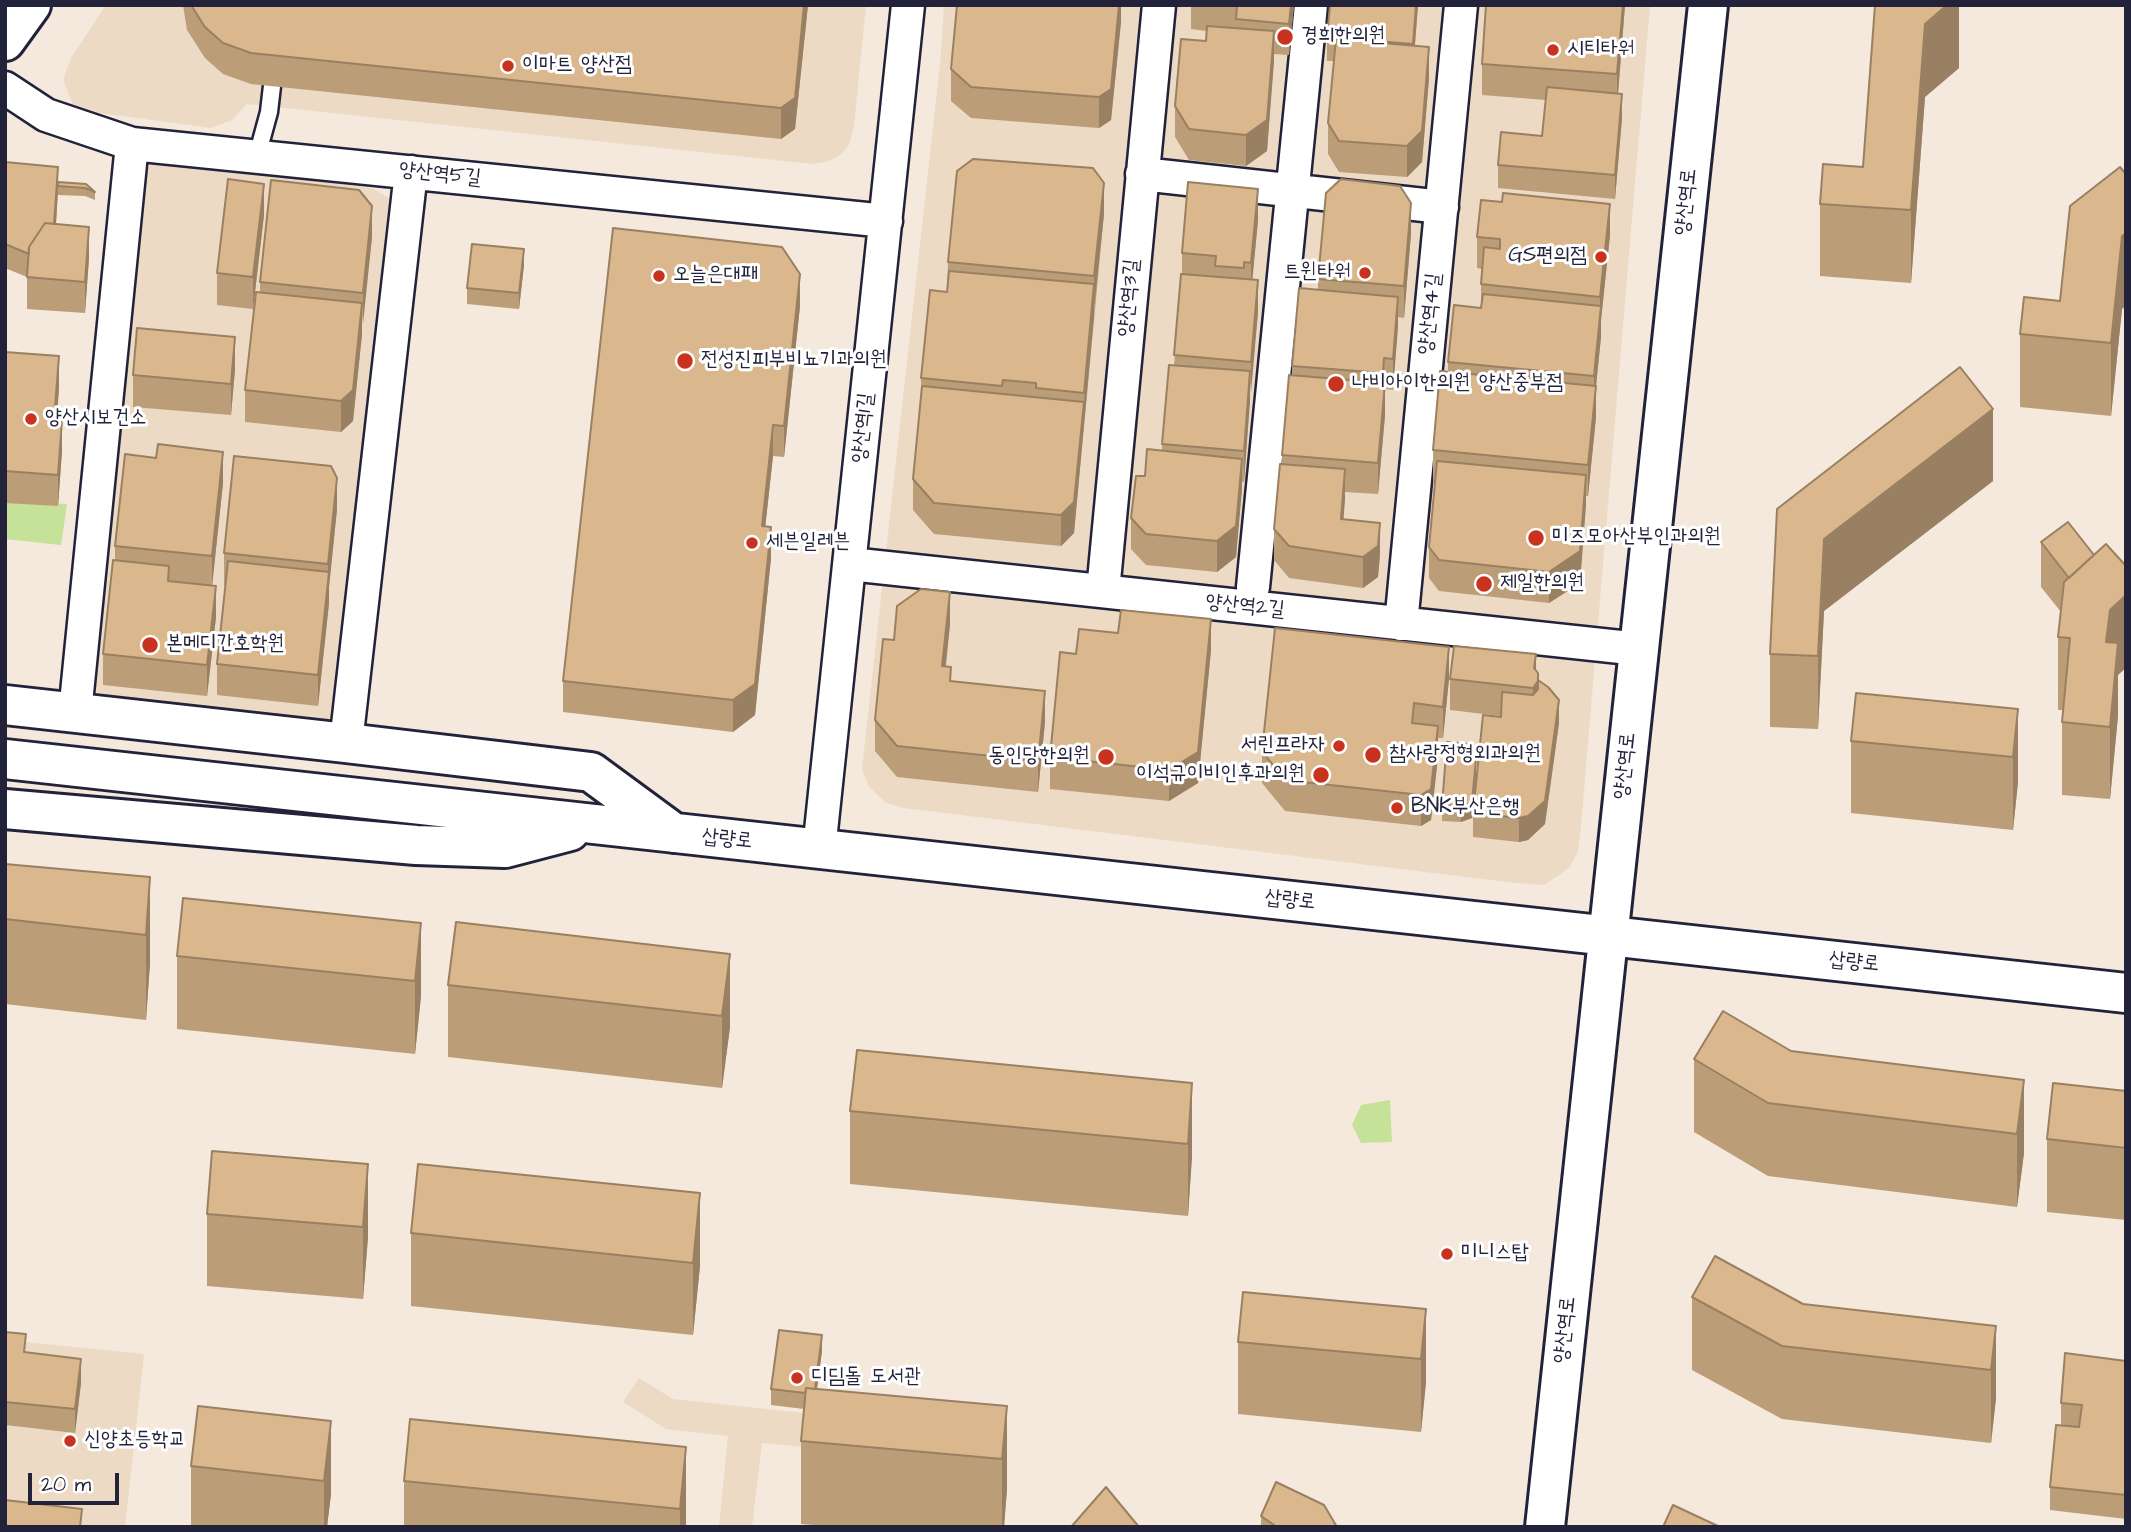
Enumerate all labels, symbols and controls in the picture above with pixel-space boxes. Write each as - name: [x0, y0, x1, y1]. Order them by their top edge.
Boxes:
- place label: 경희한의원: [1301, 24, 1385, 50]
- marker: 경희한의원: [1275, 27, 1295, 47]
- place label: 시티타워: [1567, 37, 1635, 63]
- marker: 시티타워: [1545, 42, 1561, 58]
- place label: 이마트 양산점: [522, 53, 632, 79]
- marker: 이마트 양산점: [500, 58, 516, 74]
- street label: 양산역5길: [398, 158, 482, 192]
- street label: 양산역로: [1671, 167, 1703, 237]
- place label: GS편의점: [1508, 244, 1587, 270]
- marker: GS편의점: [1593, 249, 1609, 265]
- street label: 양산역3길: [1114, 258, 1146, 338]
- place label: 트윈타워: [1283, 260, 1351, 286]
- place label: 오늘은대패: [673, 263, 757, 289]
- marker: 트윈타워: [1357, 265, 1373, 281]
- marker: 오늘은대패: [651, 268, 667, 284]
- street label: 양산역4길: [1414, 272, 1448, 356]
- place label: 전성진피부비뇨기과의원: [701, 348, 887, 374]
- marker: 전성진피부비뇨기과의원: [675, 351, 695, 371]
- place label: 나비아이한의원 양산중부점: [1352, 371, 1563, 397]
- marker: 나비아이한의원 양산중부점: [1326, 374, 1346, 394]
- street label: 양산역1길: [848, 392, 880, 464]
- place label: 양산시보건소: [45, 406, 146, 432]
- marker: 양산시보건소: [23, 411, 39, 427]
- place label: 미즈모아산부인과의원: [1552, 525, 1721, 551]
- marker: 미즈모아산부인과의원: [1526, 528, 1546, 548]
- place label: 세븐일레븐: [766, 530, 850, 556]
- marker: 세븐일레븐: [744, 535, 760, 551]
- place label: 제일한의원: [1500, 571, 1584, 597]
- marker: 제일한의원: [1474, 574, 1494, 594]
- street label: 양산역2길: [1204, 590, 1286, 624]
- place label: 본메디간호학원: [166, 632, 284, 658]
- marker: 본메디간호학원: [140, 635, 160, 655]
- street label: 양산역로: [1610, 731, 1642, 801]
- place label: 서린프라자: [1241, 733, 1325, 759]
- marker: 서린프라자: [1331, 738, 1347, 754]
- place label: 참사랑정형외과의원: [1389, 742, 1541, 768]
- place label: 동인당한의원: [989, 744, 1090, 770]
- marker: 참사랑정형외과의원: [1363, 745, 1383, 765]
- marker: 동인당한의원: [1096, 747, 1116, 767]
- place label: 이석규이비인후과의원: [1136, 762, 1305, 788]
- marker: 이석규이비인후과의원: [1311, 765, 1331, 785]
- place label: BNK부산은행: [1411, 795, 1519, 821]
- marker: BNK부산은행: [1389, 800, 1405, 816]
- street label: 삽량로: [700, 825, 754, 855]
- street label: 삽량로: [1263, 886, 1317, 916]
- street label: 삽량로: [1827, 948, 1881, 978]
- place label: 미니스탑: [1461, 1241, 1529, 1267]
- marker: 미니스탑: [1439, 1246, 1455, 1262]
- street label: 양산역로: [1550, 1295, 1582, 1365]
- place label: 디딤돌 도서관: [811, 1365, 921, 1391]
- marker: 디딤돌 도서관: [789, 1370, 805, 1386]
- place label: 신양초등학교: [84, 1428, 185, 1454]
- marker: 신양초등학교: [62, 1433, 78, 1449]
- scale bar: [32, 1458, 122, 1502]
- text: 20 m: [41, 1470, 91, 1499]

